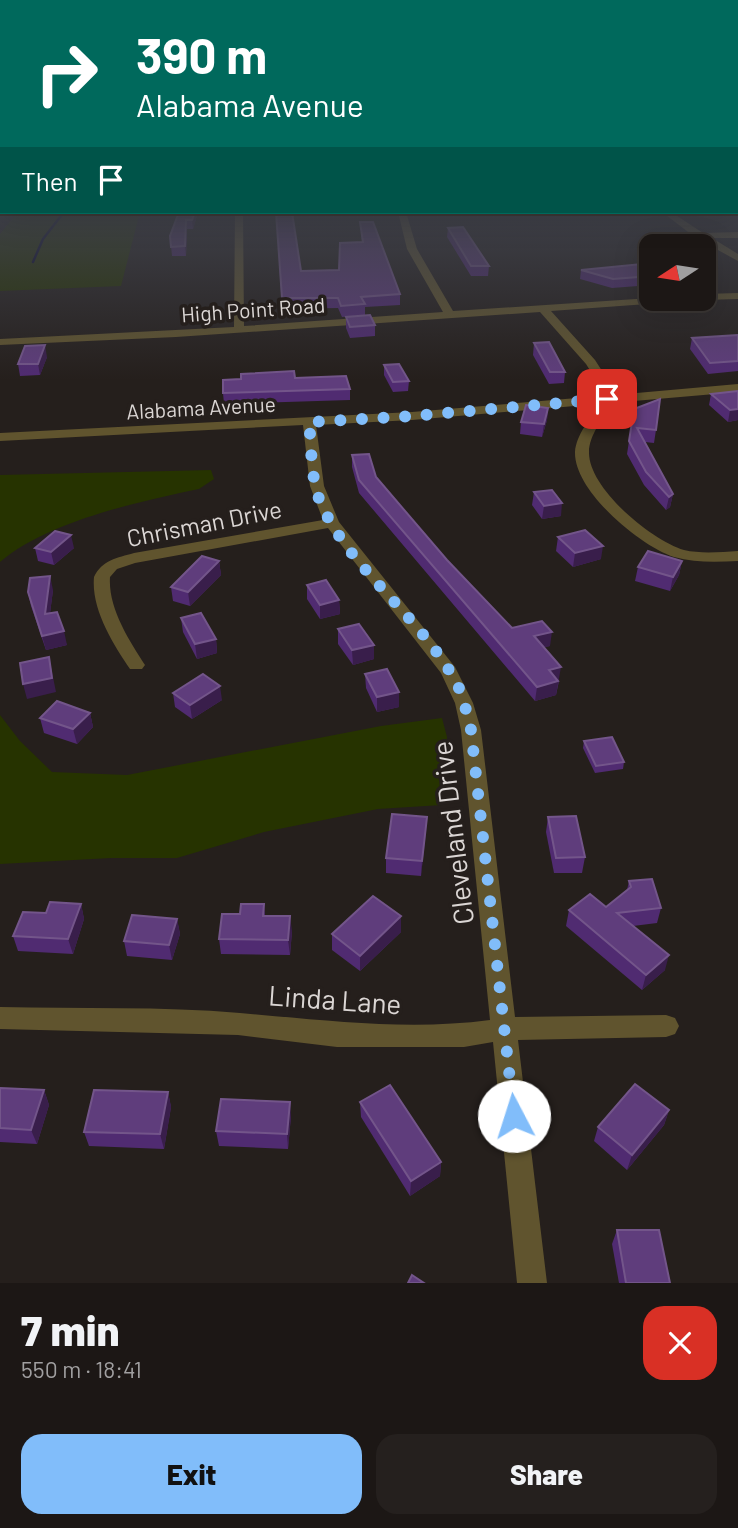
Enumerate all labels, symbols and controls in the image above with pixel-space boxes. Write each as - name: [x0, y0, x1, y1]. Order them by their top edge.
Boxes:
- text: 390 m: [136, 25, 267, 84]
- icon: right: [21, 28, 112, 119]
- text: Alabama Avenue: [136, 85, 364, 123]
- icon: arrive: [92, 161, 130, 199]
- text: Then: [21, 165, 78, 196]
- north arrow: [639, 234, 716, 312]
- map controls: [639, 234, 716, 311]
- street label: High Point Road: [180, 291, 326, 327]
- pin: [577, 369, 637, 429]
- icon: arrive: [588, 380, 626, 418]
- street label: Alabama Avenue: [126, 391, 276, 423]
- street label: Chrisman Drive: [124, 494, 284, 552]
- street label: Cleveland Drive: [424, 739, 480, 927]
- street label: Linda Lane: [267, 977, 403, 1021]
- position arrow: [477, 1079, 551, 1153]
- text: 7 min: [21, 1304, 120, 1354]
- button: close: [643, 1306, 717, 1380]
- text: 550 m · 18:41: [21, 1355, 142, 1383]
- button: Exit: [21, 1434, 362, 1514]
- button: Share: [376, 1434, 717, 1514]

